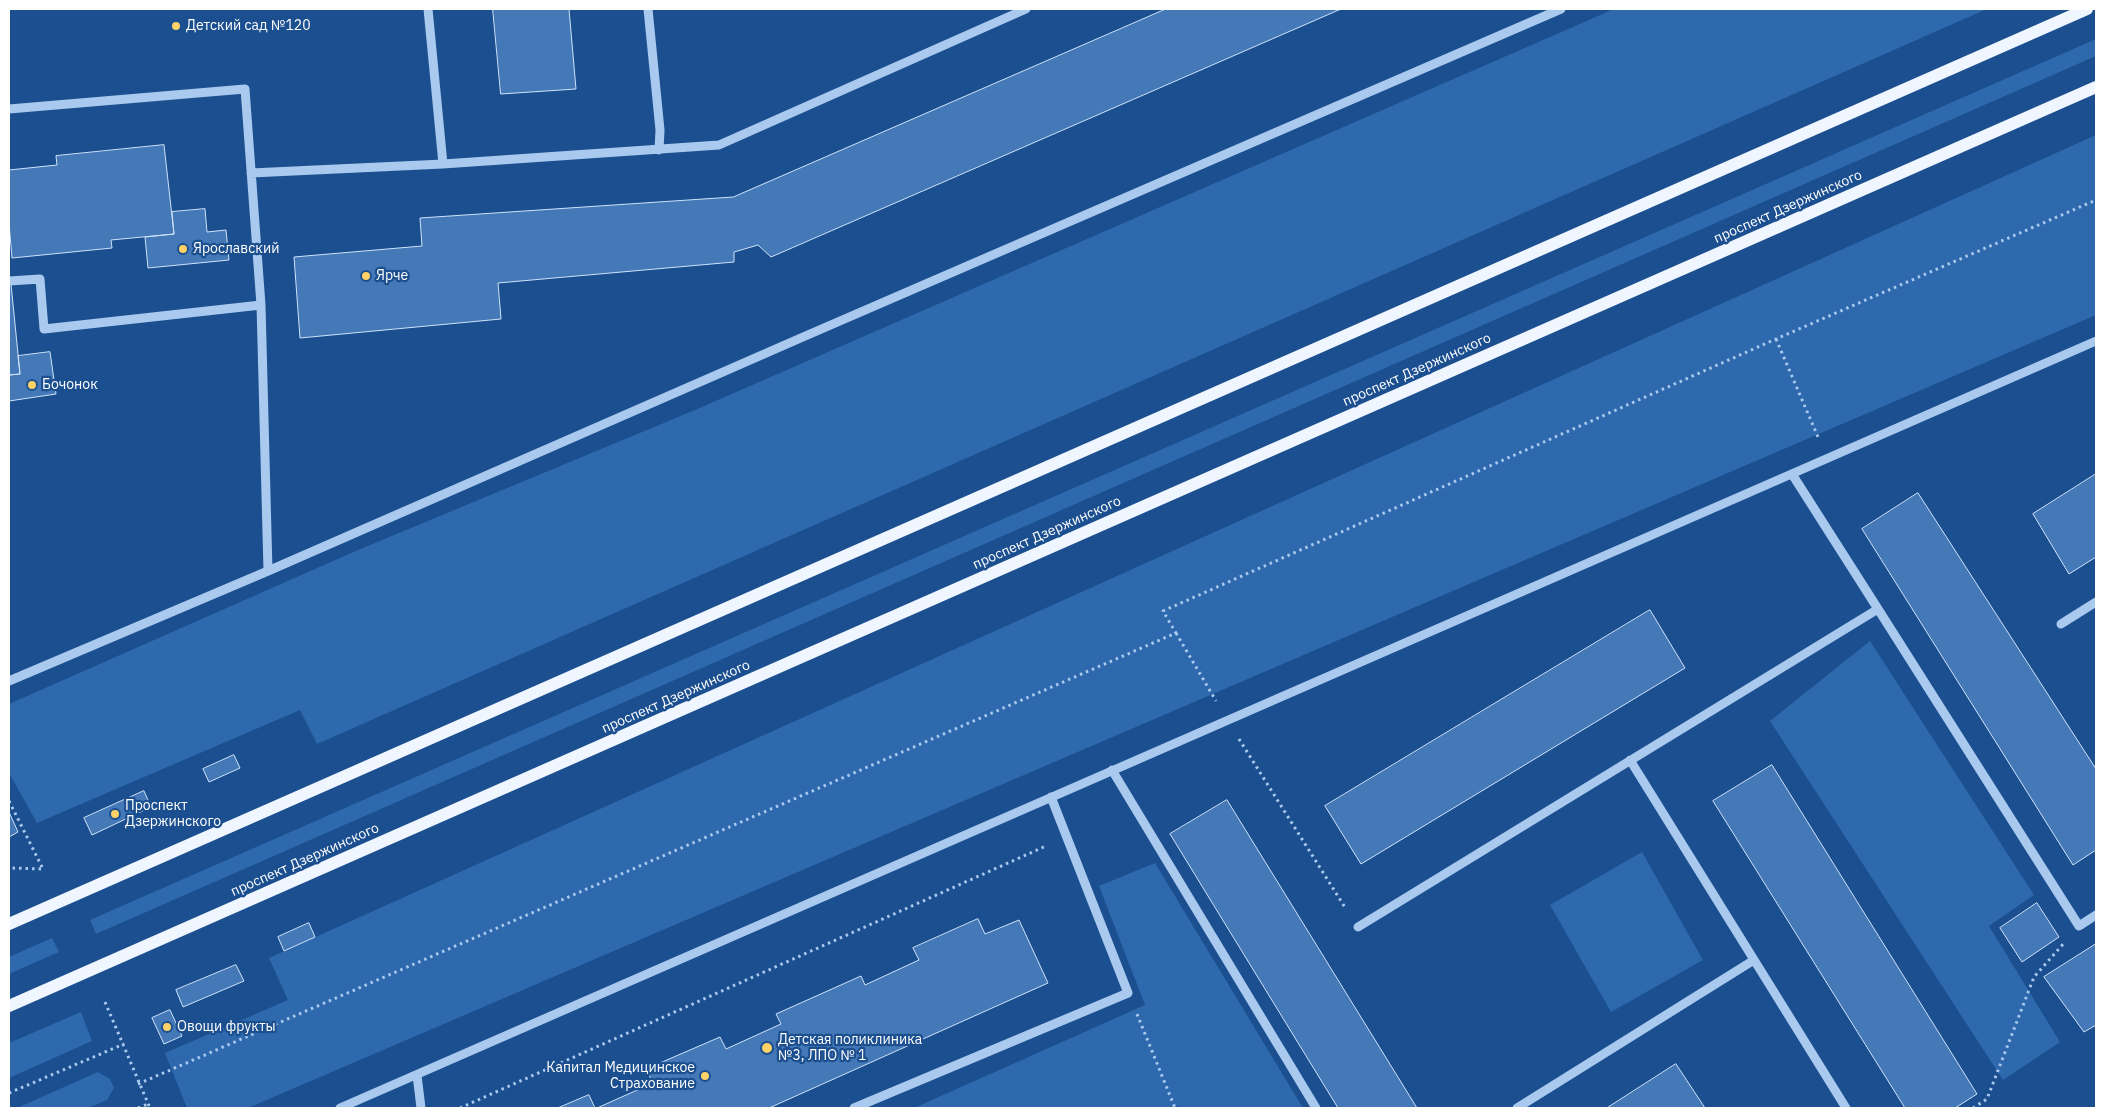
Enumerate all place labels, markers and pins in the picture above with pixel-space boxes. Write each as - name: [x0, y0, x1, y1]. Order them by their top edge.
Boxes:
- place label: Детский сад №120: [186, 18, 311, 34]
- marker: Детский сад №120: [170, 20, 182, 32]
- place label: Ярославский: [193, 241, 279, 257]
- marker: Ярославский: [177, 243, 189, 255]
- place label: Ярче: [376, 268, 408, 284]
- marker: Ярче: [360, 270, 372, 282]
- place label: Бочонок: [42, 377, 98, 393]
- marker: Бочонок: [26, 379, 38, 391]
- place label: Проспект Дзержинского: [125, 798, 221, 830]
- marker: Проспект Дзержинского: [109, 808, 121, 820]
- place label: Овощи фрукты: [177, 1019, 276, 1035]
- marker: Овощи фрукты: [161, 1021, 173, 1033]
- place label: Детская поликлиника №3, ЛПО № 1: [778, 1032, 922, 1064]
- marker: Детская поликлиника №3, ЛПО № 1: [760, 1041, 774, 1055]
- place label: Капитал Медицинское Страхование: [546, 1060, 695, 1092]
- marker: Капитал Медицинское Страхование: [699, 1070, 711, 1082]

